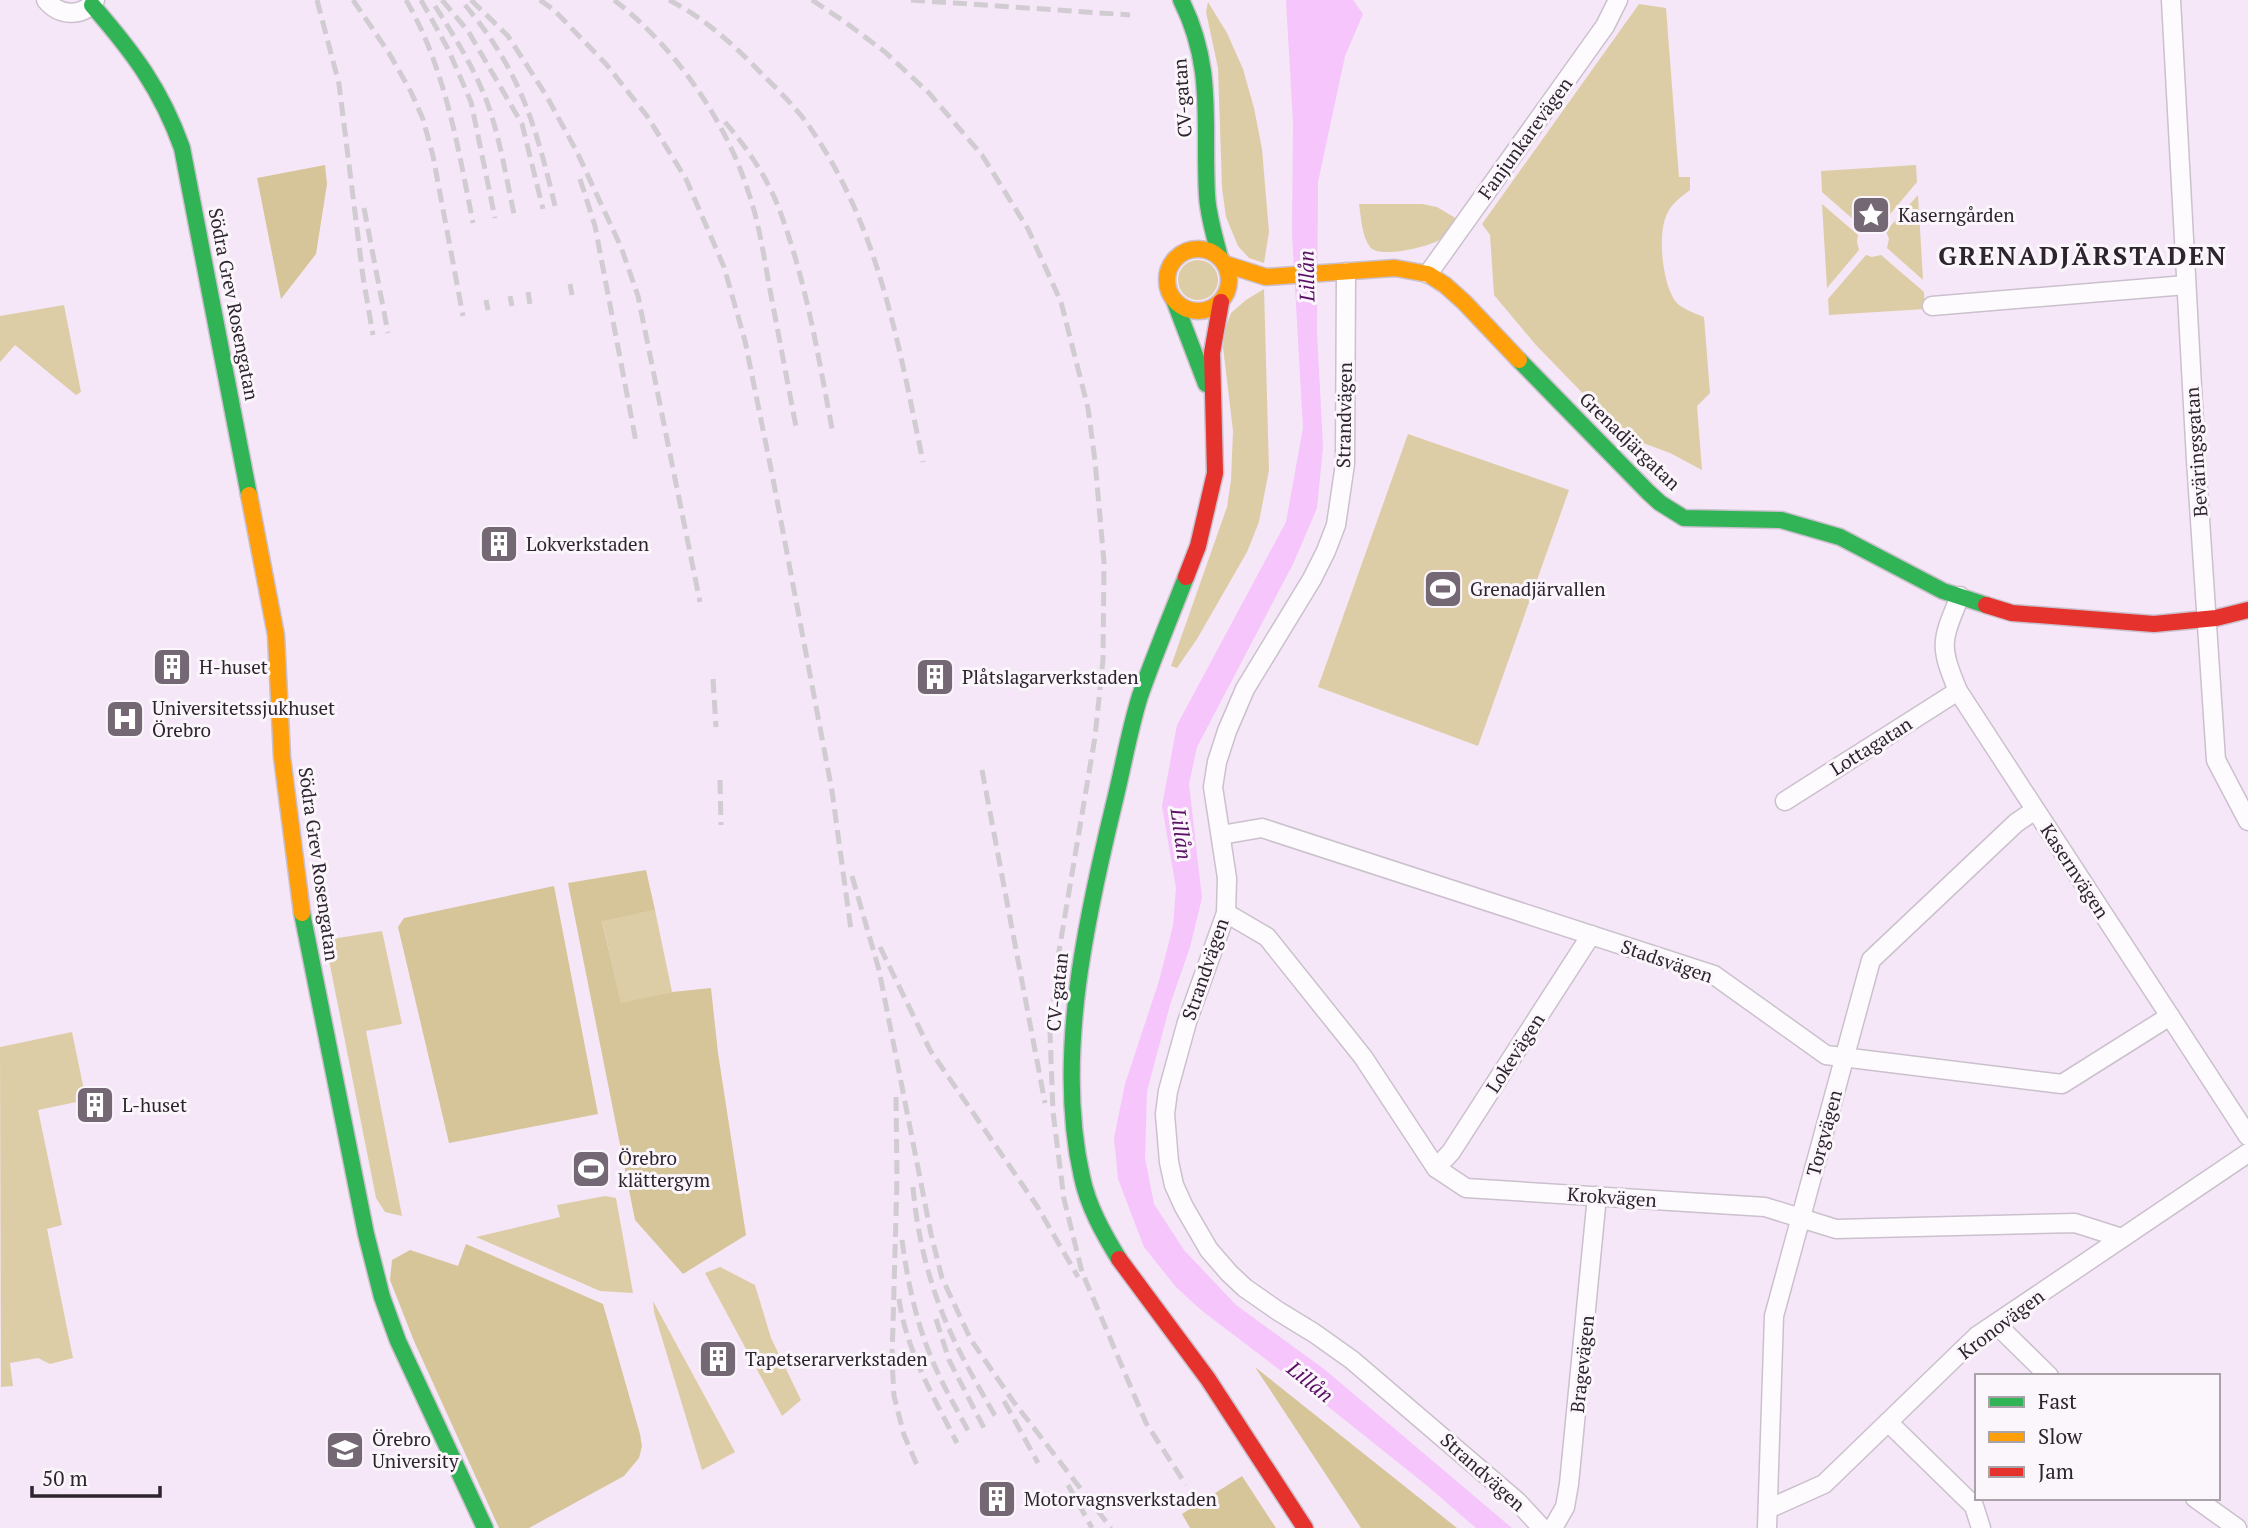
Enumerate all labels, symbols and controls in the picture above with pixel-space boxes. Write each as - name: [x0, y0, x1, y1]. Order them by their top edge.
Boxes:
- street label: CV-gatan: [1166, 58, 1197, 138]
- street label: Fanjunkarevägen: [1472, 72, 1577, 204]
- place icon: Kaserngården: [1850, 194, 1892, 236]
- place label: Kaserngården: [1898, 202, 2015, 227]
- street label: Södra Grev Rosengatan: [204, 206, 265, 402]
- district label: GRENADJÄRSTADEN: [1938, 238, 2228, 272]
- water label: Lillån: [1292, 250, 1320, 303]
- street label: Strandvägen: [1330, 362, 1357, 468]
- street label: Grenadjärgatan: [1574, 386, 1686, 495]
- street label: Beväringsgatan: [2178, 386, 2213, 518]
- building icon: Lokverkstaden: [478, 523, 520, 565]
- place label: Lokverkstaden: [526, 531, 649, 556]
- sports icon: Grenadjärvallen: [1422, 568, 1464, 610]
- place label: Grenadjärvallen: [1470, 576, 1606, 601]
- building icon: H-huset: [151, 646, 193, 688]
- place label: H-huset: [199, 654, 268, 679]
- building icon: Plåtslagarverkstaden: [914, 656, 956, 698]
- place label: Plåtslagarverkstaden: [962, 664, 1139, 689]
- place label: Universitetssjukhuset Örebro: [152, 695, 335, 742]
- hospital icon: Universitetssjukhuset Örebro: [104, 698, 146, 740]
- street label: Lottagatan: [1825, 711, 1916, 781]
- street label: Södra Grev Rosengatan: [294, 765, 345, 962]
- water label: Lillån: [1164, 805, 1199, 861]
- street label: Kasernvägen: [2035, 819, 2115, 923]
- street label: Strandvägen: [1175, 915, 1234, 1023]
- street label: Stadsvägen: [1618, 933, 1716, 988]
- street label: CV-gatan: [1040, 951, 1073, 1033]
- street label: Lokevägen: [1480, 1008, 1550, 1097]
- building icon: L-huset: [74, 1084, 116, 1126]
- street label: Torgvägen: [1800, 1087, 1847, 1179]
- place label: L-huset: [122, 1092, 187, 1117]
- place label: Örebro klättergym: [618, 1145, 711, 1192]
- sports icon: Örebro klättergym: [570, 1148, 612, 1190]
- street label: Krokvägen: [1566, 1181, 1658, 1212]
- street label: Kronovägen: [1953, 1283, 2049, 1364]
- street label: Bragevägen: [1564, 1314, 1599, 1414]
- building icon: Tapetserarverkstaden: [697, 1338, 739, 1380]
- place label: Tapetserarverkstaden: [745, 1346, 928, 1371]
- water label: Lillån: [1281, 1353, 1339, 1408]
- legend: [1975, 1374, 2220, 1500]
- text: Fast: [2038, 1387, 2077, 1415]
- text: Slow: [2038, 1422, 2083, 1450]
- place label: Örebro University: [372, 1426, 459, 1473]
- street label: Strandvägen: [1436, 1427, 1531, 1516]
- school or university icon: Örebro University: [324, 1429, 366, 1471]
- scale bar: [32, 1454, 159, 1498]
- text: Jam: [2038, 1457, 2074, 1485]
- text: 50 m: [42, 1464, 88, 1492]
- building icon: Motorvagnsverkstaden: [976, 1478, 1018, 1520]
- place label: Motorvagnsverkstaden: [1024, 1486, 1217, 1511]

